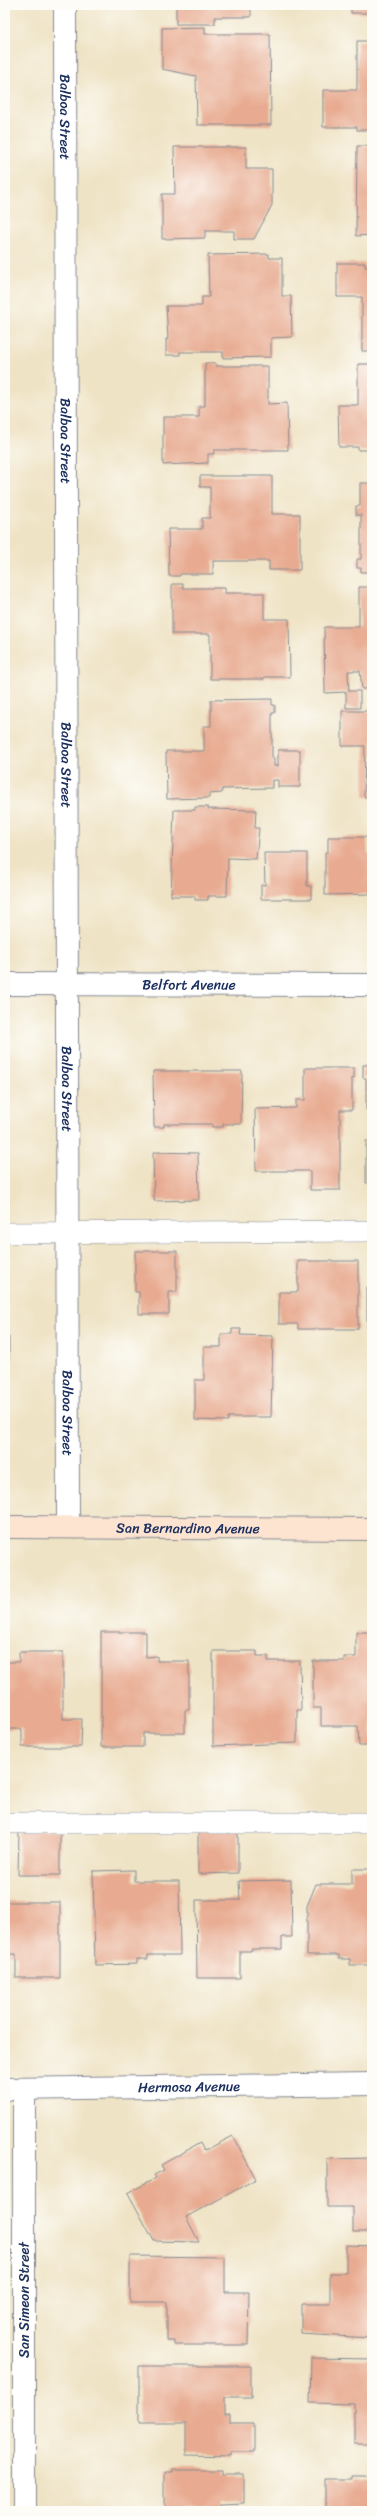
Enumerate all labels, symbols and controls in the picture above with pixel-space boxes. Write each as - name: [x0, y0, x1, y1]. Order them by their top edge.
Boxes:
- street label: Balboa Street: [53, 74, 78, 160]
- street label: Balboa Street: [53, 398, 78, 484]
- street label: Balboa Street: [54, 722, 79, 808]
- street label: Belfort Avenue: [142, 972, 236, 997]
- street label: Balboa Street: [55, 1046, 80, 1132]
- street label: Balboa Street: [55, 1370, 80, 1456]
- street label: San Bernardino Avenue: [116, 1515, 260, 1541]
- street label: Hermosa Avenue: [138, 2073, 240, 2100]
- street label: San Simeon Street: [12, 2241, 37, 2358]

